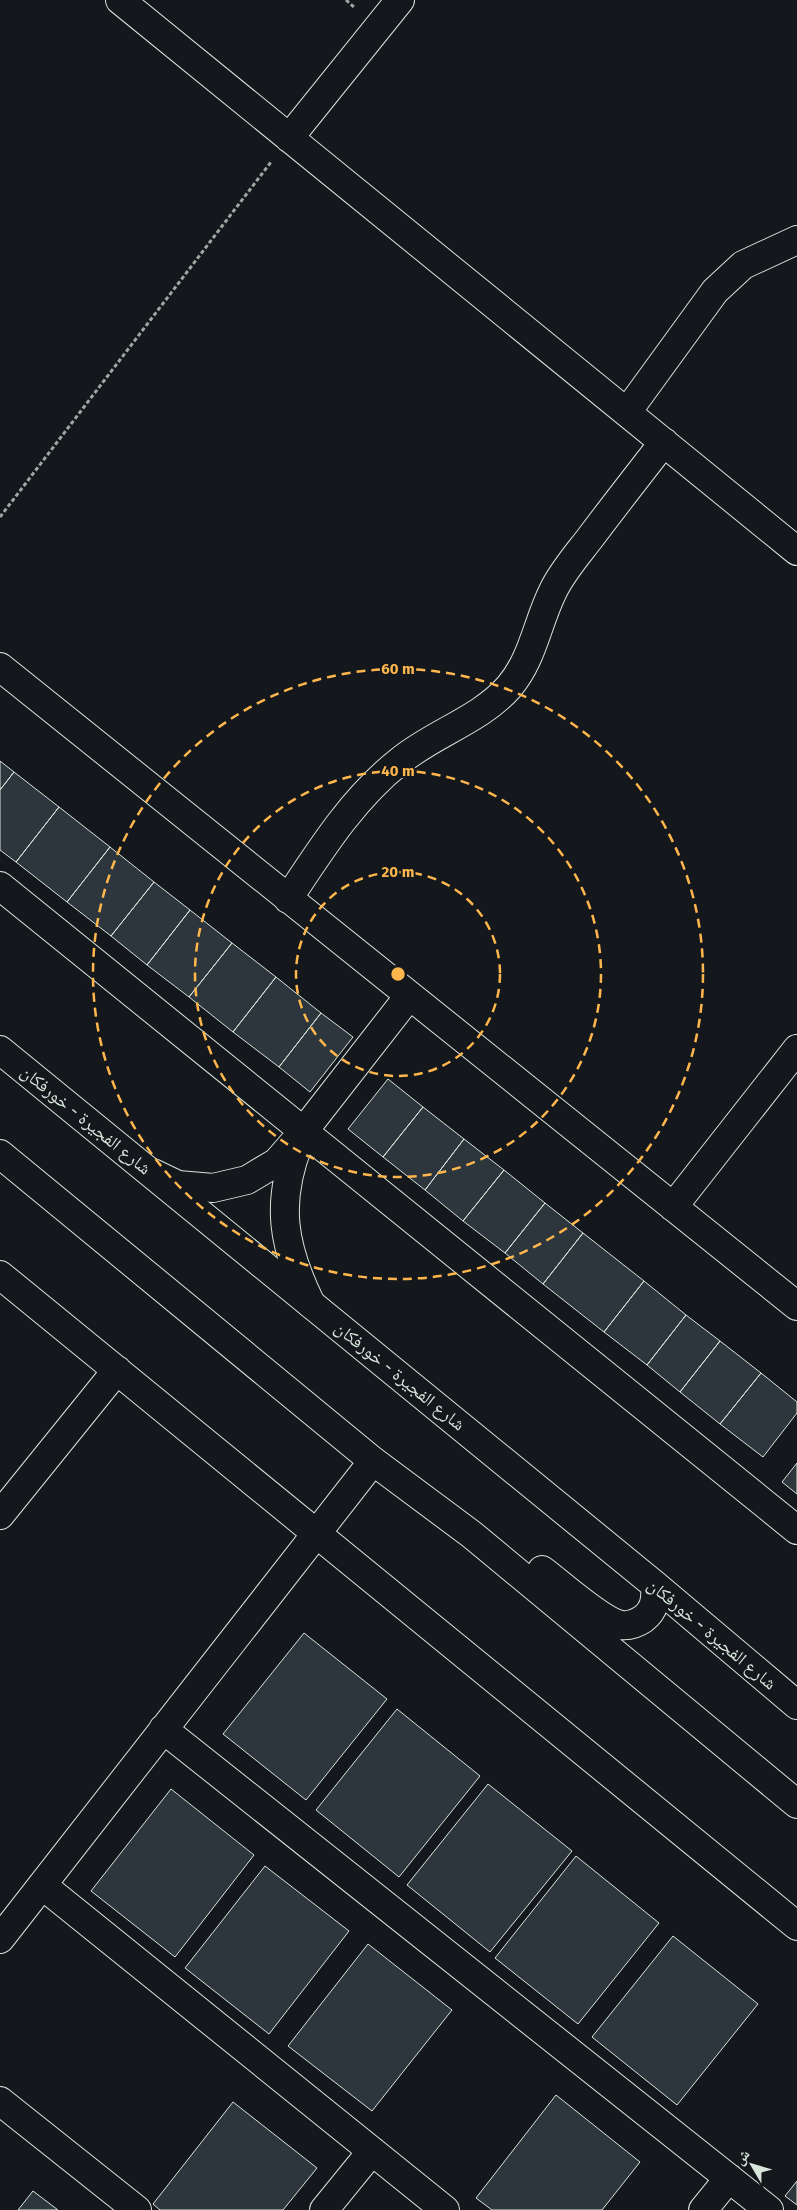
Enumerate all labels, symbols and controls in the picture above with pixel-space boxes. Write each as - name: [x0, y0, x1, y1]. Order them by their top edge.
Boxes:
- text: 60 m: [381, 660, 415, 678]
- text: 40 m: [381, 762, 415, 780]
- text: 20 m: [382, 863, 414, 881]
- centre of rings: [389, 965, 407, 983]
- street label: شارع الفجيرة - خورفكان: [16, 1061, 156, 1179]
- street label: شارع الفجيرة - خورفكان: [330, 1317, 470, 1435]
- street label: شارع الفجيرة - خورفكان: [643, 1574, 781, 1694]
- north arrow: [727, 2140, 777, 2190]
- text: ش: [731, 2146, 754, 2168]

